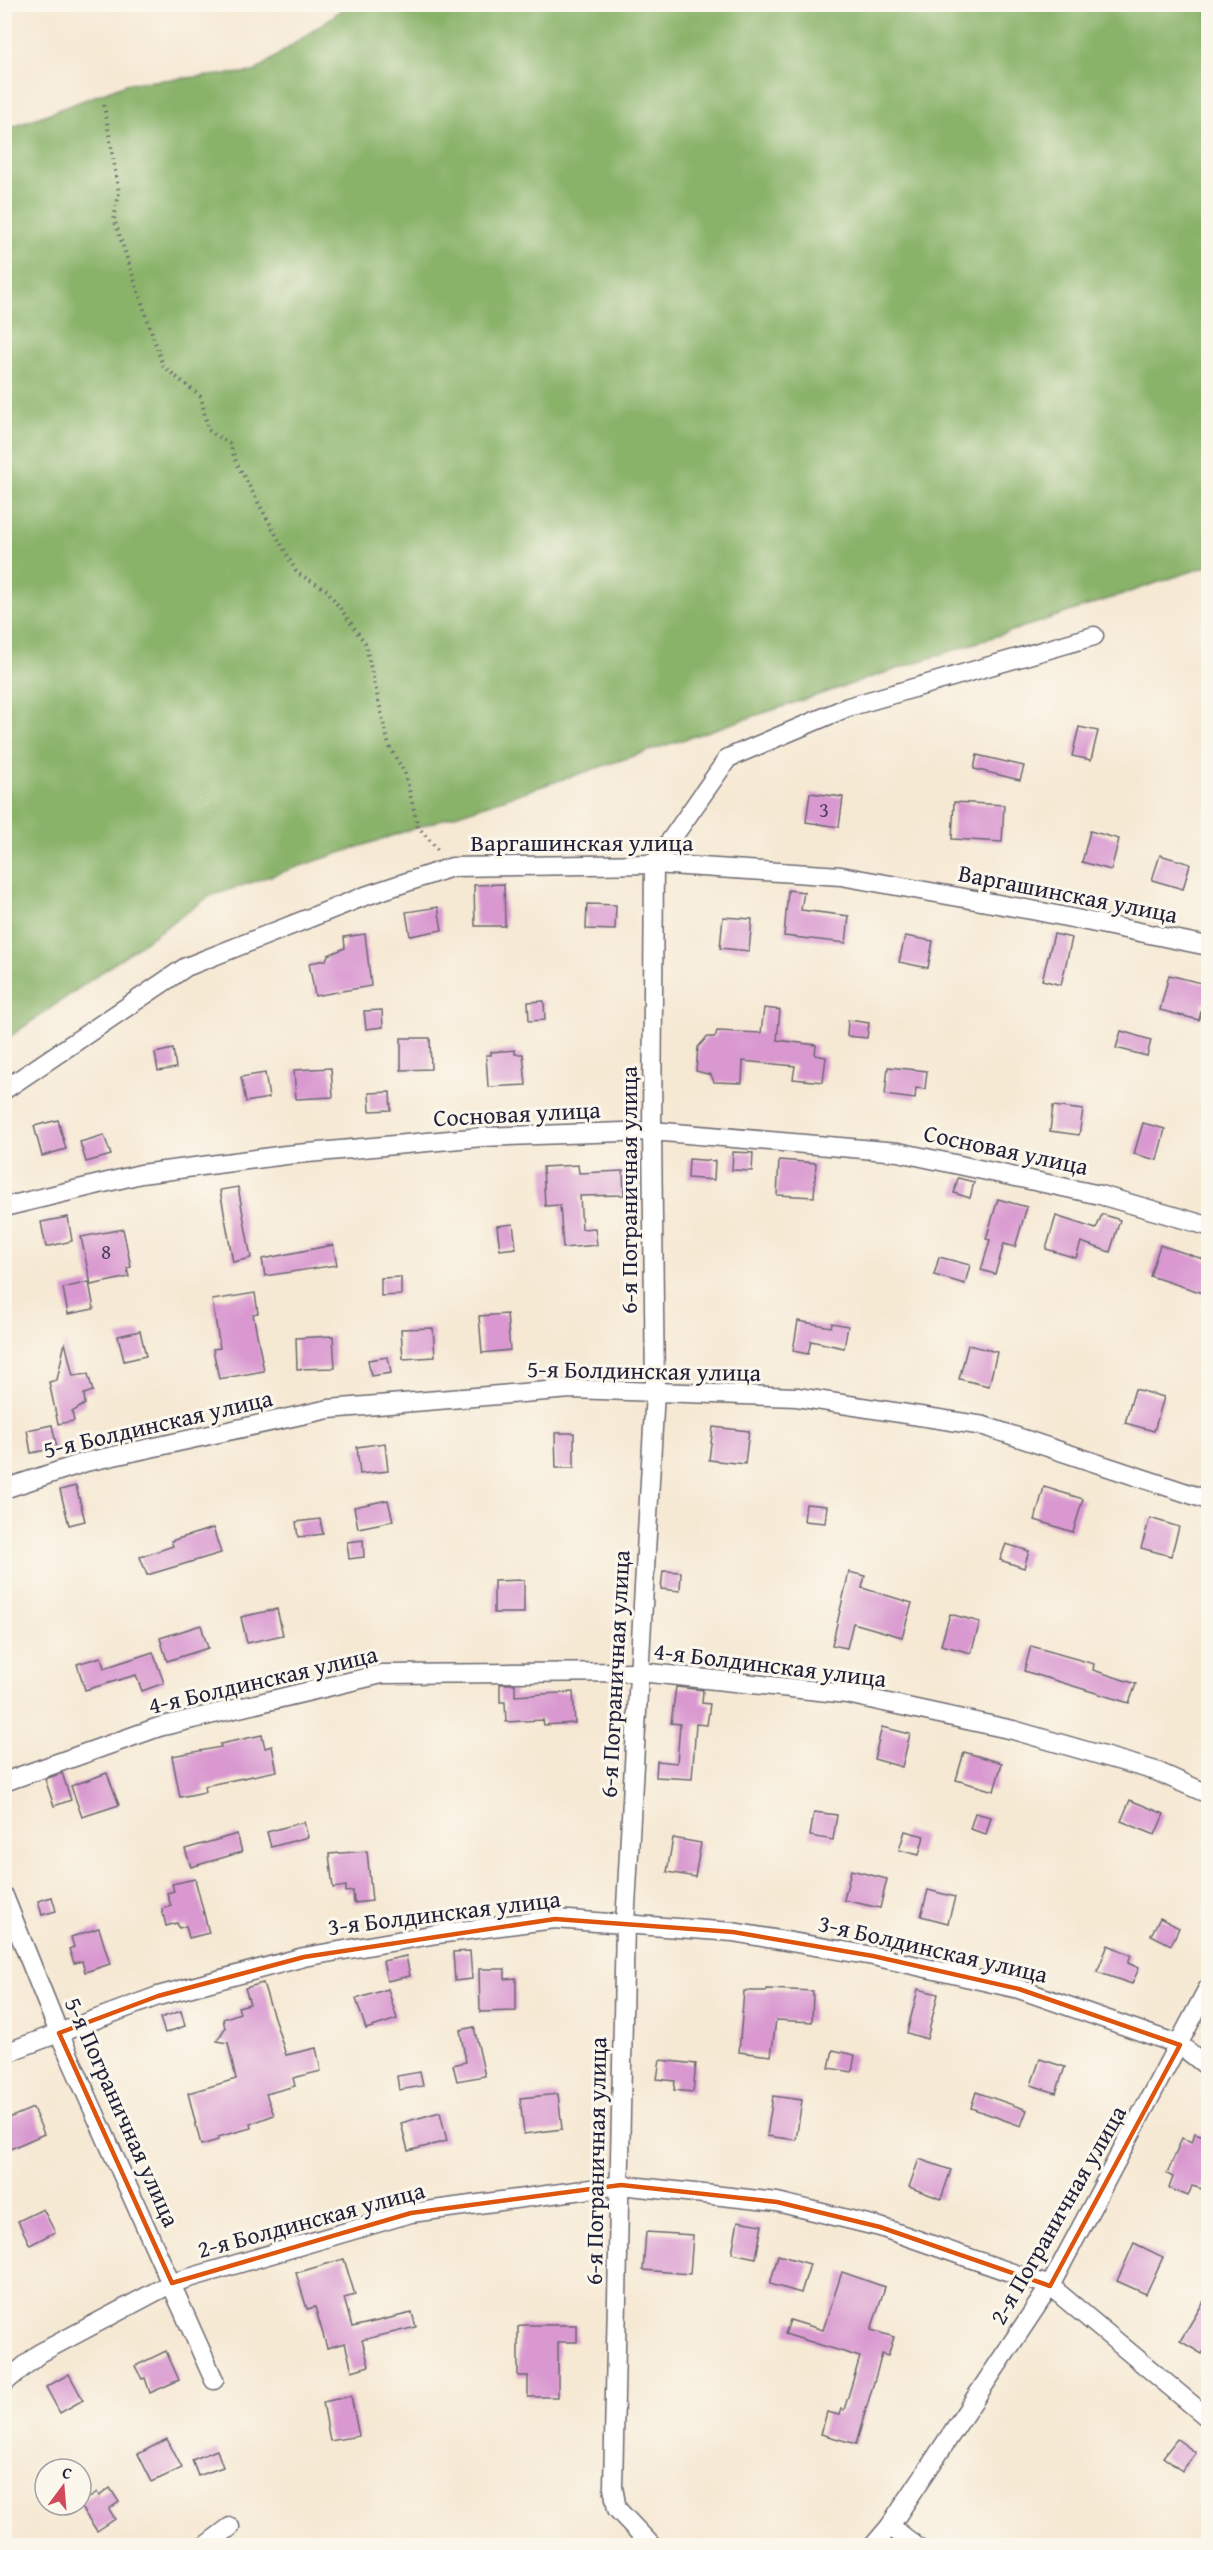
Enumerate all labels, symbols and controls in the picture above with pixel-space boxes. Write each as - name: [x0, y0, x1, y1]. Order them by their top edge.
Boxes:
- house number: 3: [819, 794, 829, 825]
- street label: Варгашинская улица: [471, 825, 694, 860]
- street label: Варгашинская улица: [955, 855, 1181, 932]
- street label: 6-я Пограничная улица: [611, 1065, 646, 1314]
- street label: Сосновая улица: [432, 1092, 602, 1135]
- street label: Сосновая улица: [921, 1115, 1092, 1184]
- house number: 8: [101, 1236, 111, 1267]
- street label: 5-я Болдинская улица: [527, 1351, 762, 1390]
- street label: 5-я Болдинская улица: [40, 1380, 277, 1467]
- street label: 6-я Пограничная улица: [591, 1549, 638, 1799]
- street label: 4-я Болдинская улица: [652, 1633, 889, 1696]
- street label: 4-я Болдинская улица: [145, 1636, 382, 1723]
- street label: 3-я Болдинская улица: [325, 1881, 563, 1944]
- street label: 3-я Болдинская улица: [815, 1905, 1052, 1992]
- street label: 5-я Пограничная улица: [56, 1991, 189, 2233]
- street label: 6-я Пограничная улица: [576, 2036, 615, 2285]
- street label: 2-я Пограничная улица: [980, 2098, 1135, 2331]
- street label: 2-я Болдинская улица: [193, 2172, 429, 2267]
- north arrow: [33, 2457, 93, 2517]
- text: С: [59, 2460, 75, 2485]

